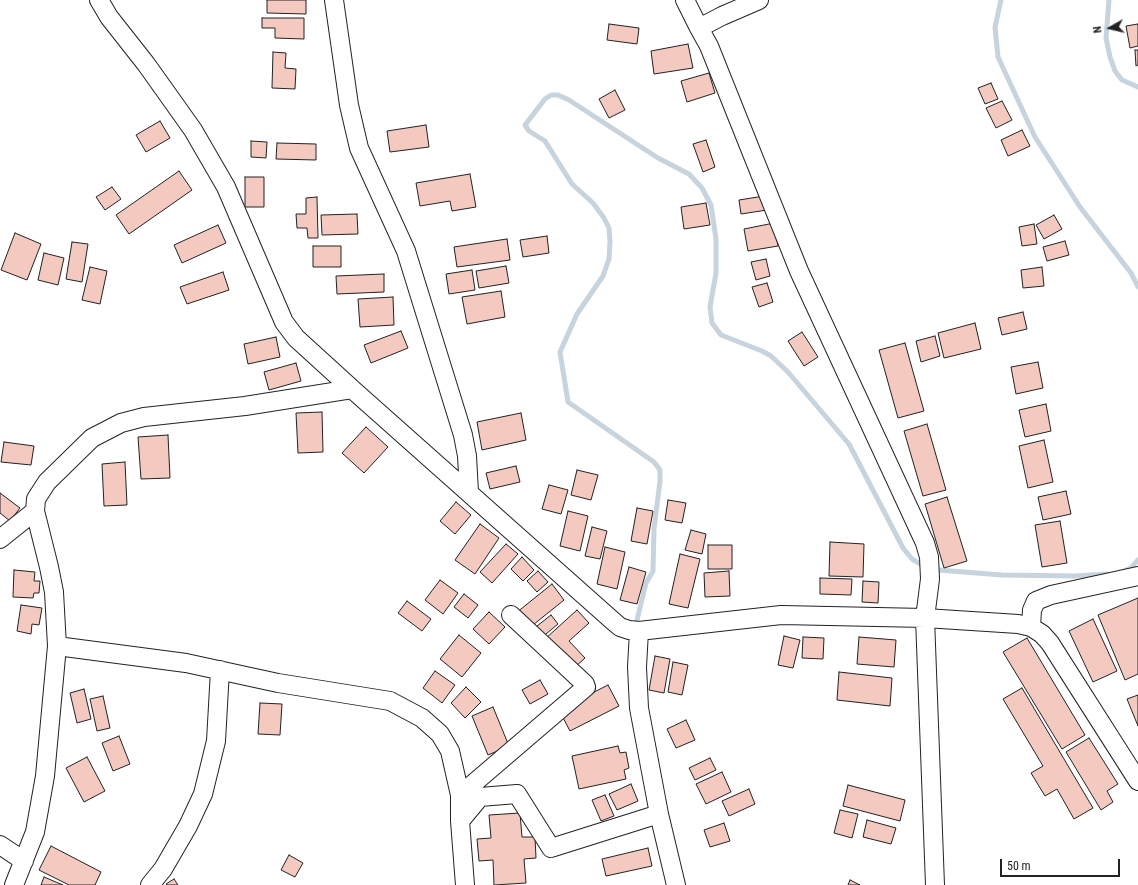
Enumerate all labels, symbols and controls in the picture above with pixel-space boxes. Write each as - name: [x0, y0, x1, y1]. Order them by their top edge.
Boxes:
- north arrow: [1090, 8, 1130, 48]
- text: N: [1091, 25, 1105, 34]
- scale bar: [1002, 851, 1122, 877]
- text: 50 m: [1007, 859, 1031, 873]

